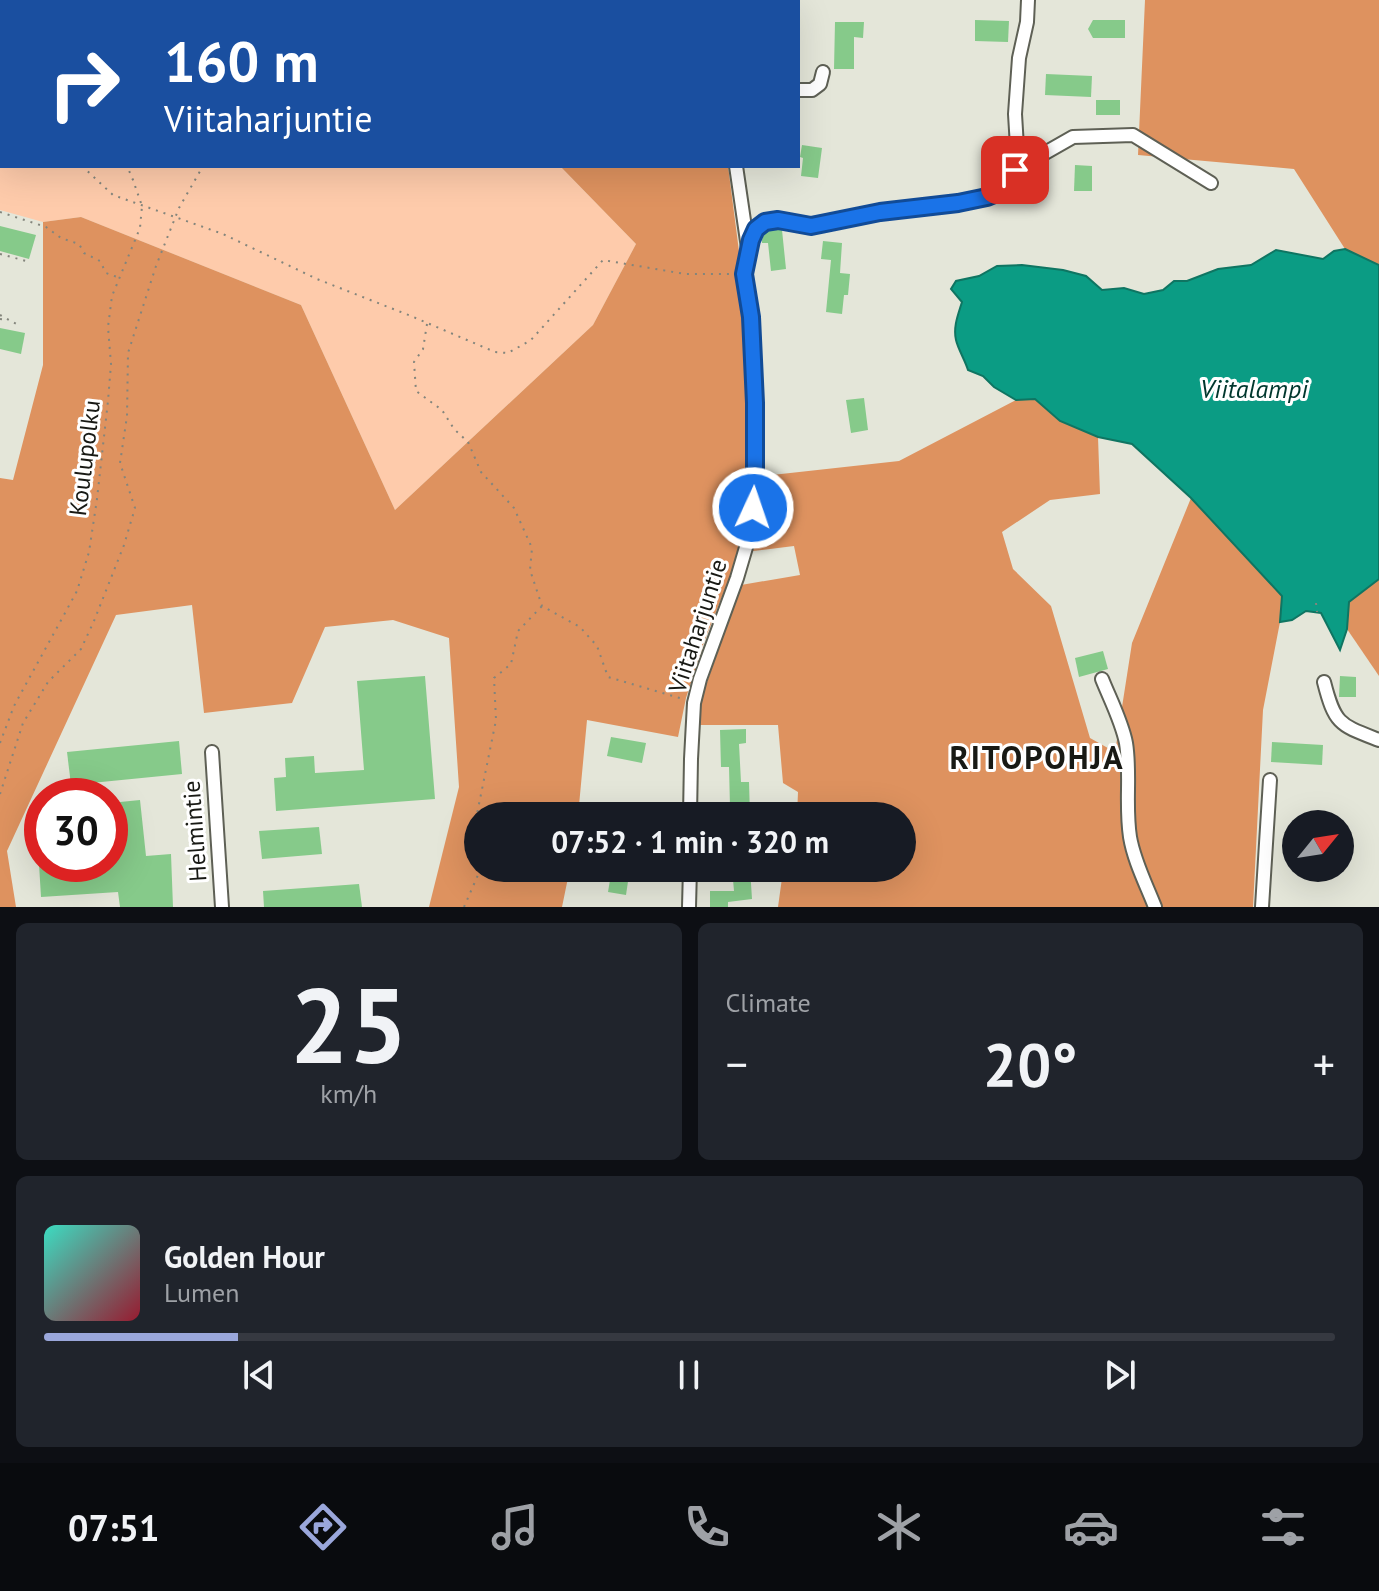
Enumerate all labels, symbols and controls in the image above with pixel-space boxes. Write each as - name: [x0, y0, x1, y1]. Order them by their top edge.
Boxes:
- text: 160 m: [164, 25, 319, 97]
- icon: right: [32, 32, 136, 136]
- text: Viitaharjuntie: [164, 95, 372, 142]
- pin: [981, 136, 1049, 204]
- icon: arrive: [993, 148, 1037, 192]
- water label: Viitalampi: [1200, 372, 1309, 405]
- street label: Koulupolku: [62, 398, 107, 518]
- position arrow: [711, 466, 795, 550]
- street label: Viitaharjuntie: [661, 555, 734, 698]
- district label: RITOPOHJA: [949, 736, 1125, 778]
- speed limit sign: 30: [24, 778, 128, 882]
- street label: Helmintie: [176, 780, 213, 883]
- north arrow: [1282, 810, 1354, 882]
- map controls: [1282, 810, 1354, 882]
- text: 07:52 · 1 min · 320 m: [551, 822, 829, 861]
- text: 25: [290, 957, 408, 1092]
- text: Climate: [726, 986, 811, 1019]
- text: 20°: [983, 1025, 1077, 1103]
- text: −: [726, 1035, 748, 1092]
- text: +: [1313, 1035, 1335, 1092]
- text: km/h: [320, 1077, 377, 1110]
- text: Golden Hour: [164, 1237, 325, 1276]
- text: Lumen: [164, 1276, 239, 1309]
- icon: previous: [237, 1353, 281, 1397]
- icon: pause: [667, 1353, 711, 1397]
- icon: next: [1098, 1353, 1142, 1397]
- icon: directions: [295, 1499, 351, 1555]
- icon: music: [487, 1499, 543, 1555]
- icon: phone: [679, 1499, 735, 1555]
- icon: climate: [871, 1499, 927, 1555]
- icon: car: [1063, 1499, 1119, 1555]
- icon: filters: [1255, 1499, 1311, 1555]
- text: 07:51: [68, 1504, 159, 1551]

